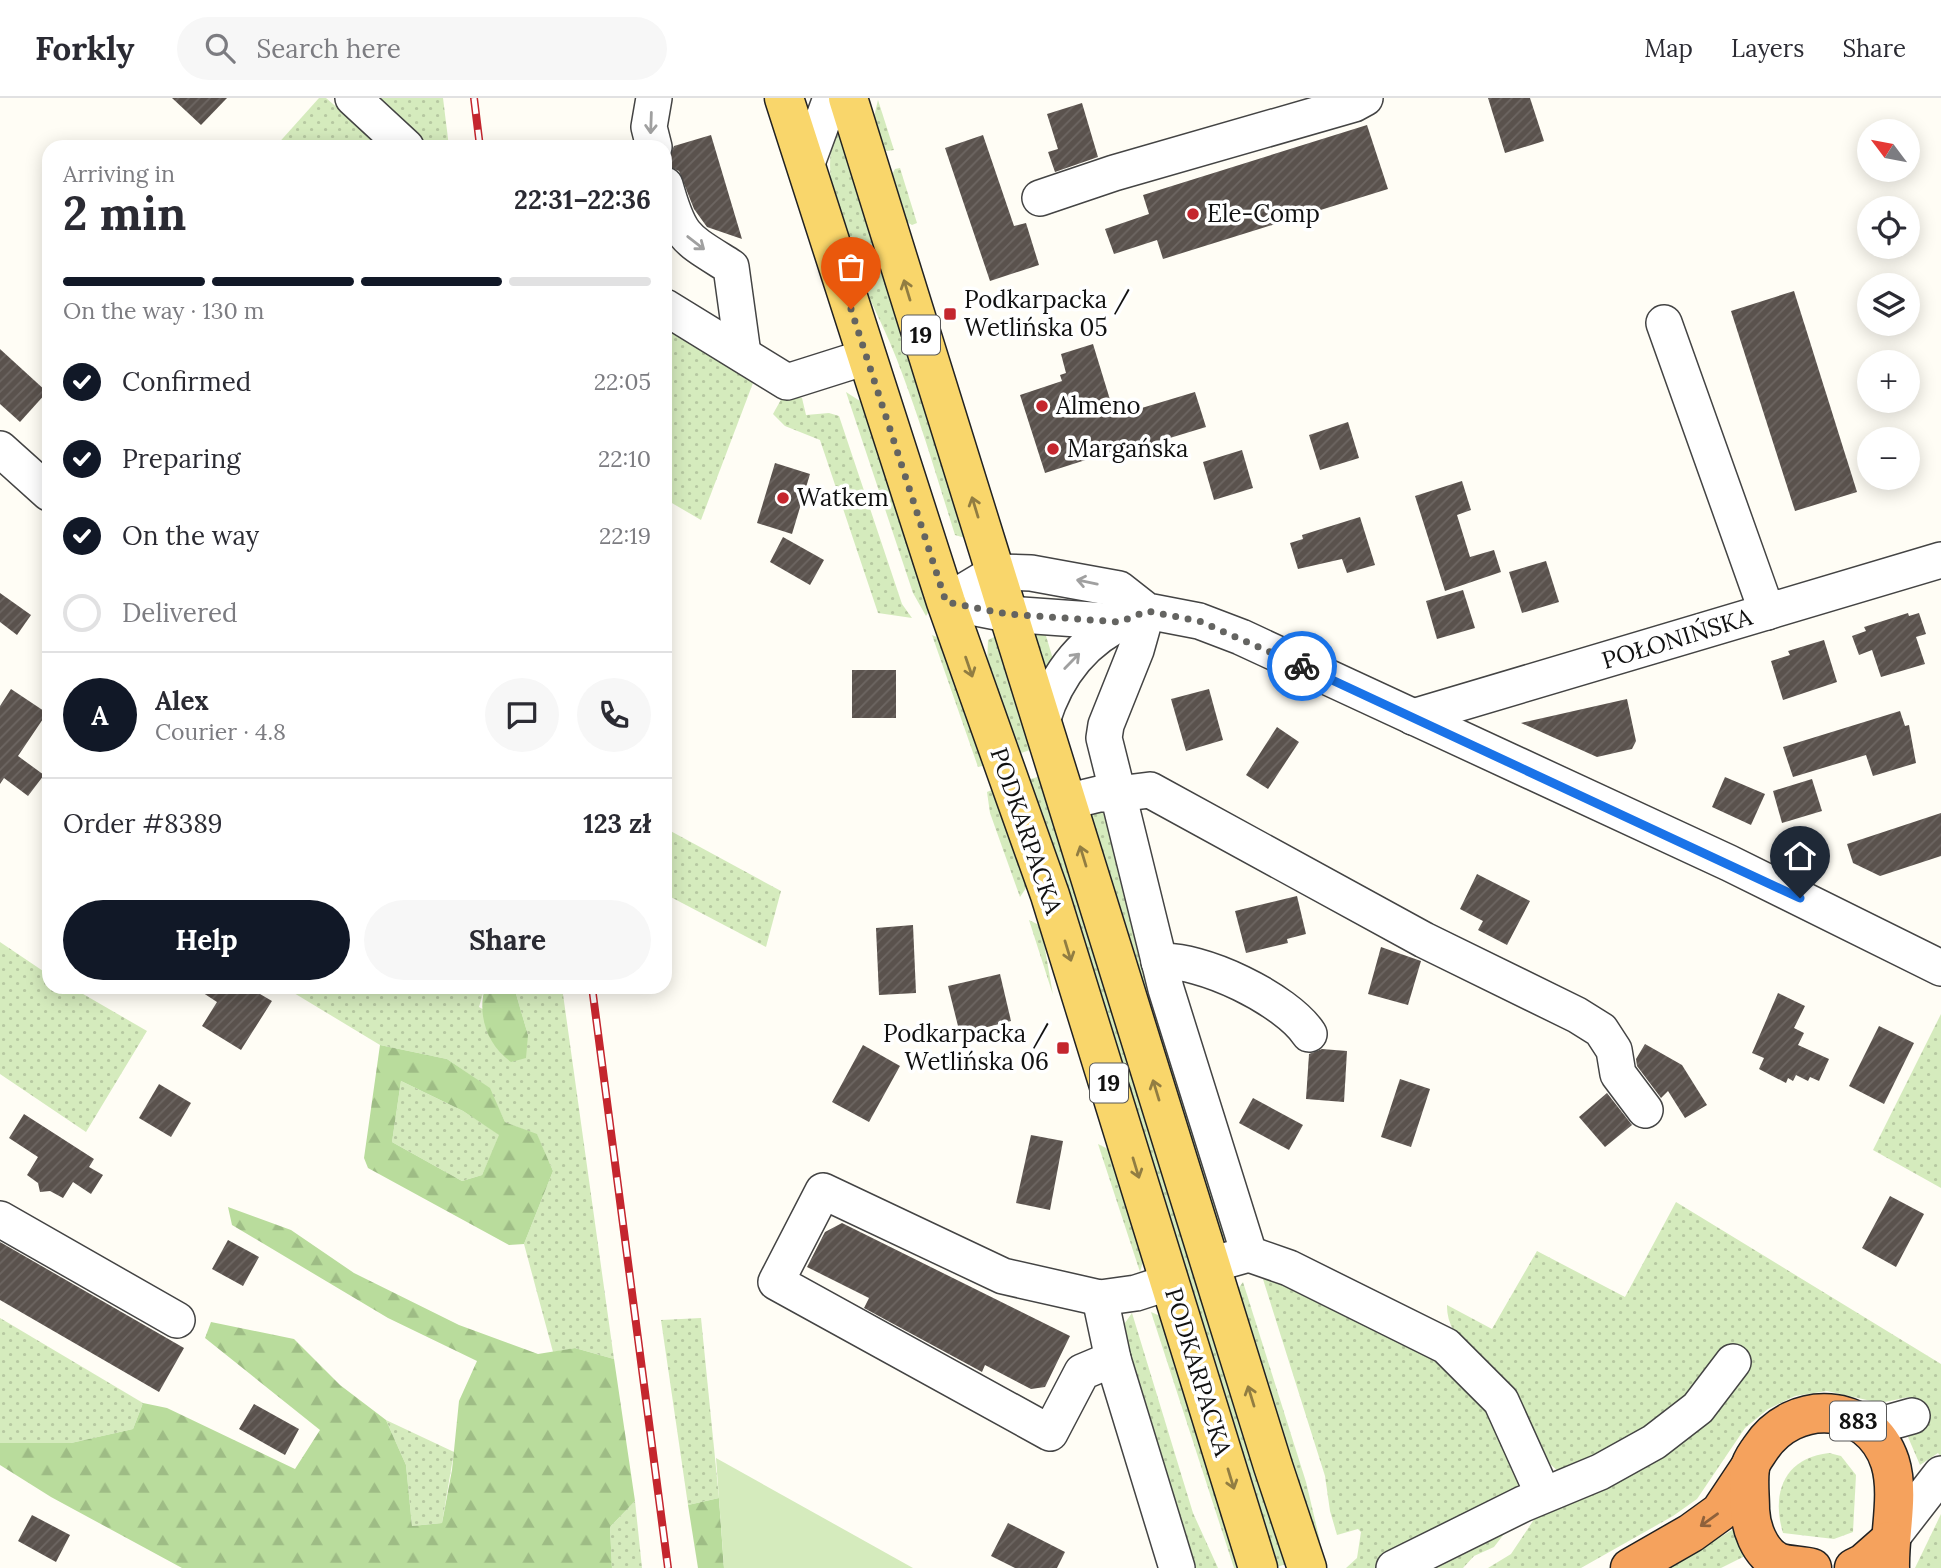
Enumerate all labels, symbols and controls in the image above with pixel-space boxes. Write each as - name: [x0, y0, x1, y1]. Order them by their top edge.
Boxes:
- search box: [177, 17, 667, 80]
- text: Forkly: [35, 27, 135, 69]
- icon: search: [201, 29, 239, 67]
- text: Search here: [257, 32, 401, 65]
- text: Map: [1644, 33, 1693, 64]
- text: Layers: [1731, 33, 1804, 64]
- text: Share: [1842, 33, 1906, 64]
- one-way arrow: [645, 111, 658, 134]
- north arrow: [1857, 119, 1920, 182]
- map controls: [1857, 119, 1920, 490]
- text: Arriving in: [63, 159, 175, 188]
- text: 22:31–22:36: [514, 183, 651, 216]
- text: 2 min: [63, 184, 186, 243]
- button: locate: [1857, 196, 1920, 259]
- place label: Ele-Comp: [1207, 198, 1320, 229]
- marker: Ele-Comp: [1185, 206, 1201, 222]
- one-way arrow: [686, 236, 705, 251]
- pin: [821, 237, 881, 309]
- icon: bag: [832, 248, 870, 286]
- button: layers: [1857, 273, 1920, 336]
- one-way arrow: [900, 279, 913, 301]
- place label: Podkarpacka / Wetlińska 05: [964, 284, 1130, 343]
- text: On the way · 130 m: [63, 296, 264, 325]
- marker: Podkarpacka / Wetlińska 05: [942, 306, 958, 322]
- road number: 19: [902, 316, 940, 354]
- button: +: [1857, 350, 1920, 413]
- icon: check: [63, 363, 101, 401]
- text: Confirmed: [122, 365, 251, 398]
- text: 22:05: [594, 367, 651, 396]
- place label: Almeno: [1055, 390, 1141, 421]
- marker: Almeno: [1034, 398, 1050, 414]
- button: −: [1857, 427, 1920, 490]
- place label: Margańska: [1067, 433, 1188, 464]
- icon: check: [63, 440, 101, 478]
- marker: Margańska: [1045, 441, 1061, 457]
- text: Preparing: [122, 442, 241, 475]
- text: 22:10: [598, 444, 651, 473]
- place label: Watkem: [797, 482, 889, 513]
- marker: Watkem: [775, 490, 791, 506]
- one-way arrow: [968, 496, 981, 518]
- icon: check: [63, 517, 101, 555]
- text: On the way: [122, 519, 259, 552]
- text: 22:19: [599, 521, 651, 550]
- one-way arrow: [1076, 575, 1099, 589]
- text: Delivered: [122, 596, 238, 629]
- street label: POŁONIŃSKA: [1598, 601, 1757, 676]
- courier: [1267, 631, 1337, 701]
- icon: bike: [1283, 647, 1321, 685]
- one-way arrow: [1063, 653, 1080, 670]
- one-way arrow: [963, 655, 976, 677]
- button: chat: [485, 678, 559, 752]
- button: phone: [577, 678, 651, 752]
- text: Alex: [155, 684, 209, 717]
- text: A: [91, 699, 109, 732]
- text: Courier · 4.8: [155, 717, 286, 746]
- street label: PODKARPACKA: [983, 743, 1070, 919]
- text: Order #8389: [63, 807, 223, 840]
- text: 123 zł: [583, 807, 651, 840]
- pin: [1770, 826, 1830, 898]
- icon: home: [1781, 837, 1819, 875]
- one-way arrow: [1076, 845, 1089, 867]
- button: Help: [63, 900, 350, 980]
- button: Share: [364, 900, 651, 980]
- one-way arrow: [1062, 939, 1075, 961]
- place label: Podkarpacka / Wetlińska 06: [883, 1018, 1049, 1077]
- marker: Podkarpacka / Wetlińska 06: [1055, 1040, 1071, 1056]
- road number: 19: [1090, 1064, 1128, 1102]
- one-way arrow: [1149, 1079, 1162, 1101]
- one-way arrow: [1131, 1156, 1144, 1178]
- street label: PODKARPACKA: [1158, 1284, 1239, 1461]
- one-way arrow: [1244, 1385, 1257, 1407]
- road number: 883: [1830, 1402, 1886, 1440]
- one-way arrow: [1226, 1468, 1239, 1490]
- one-way arrow: [1700, 1513, 1719, 1527]

